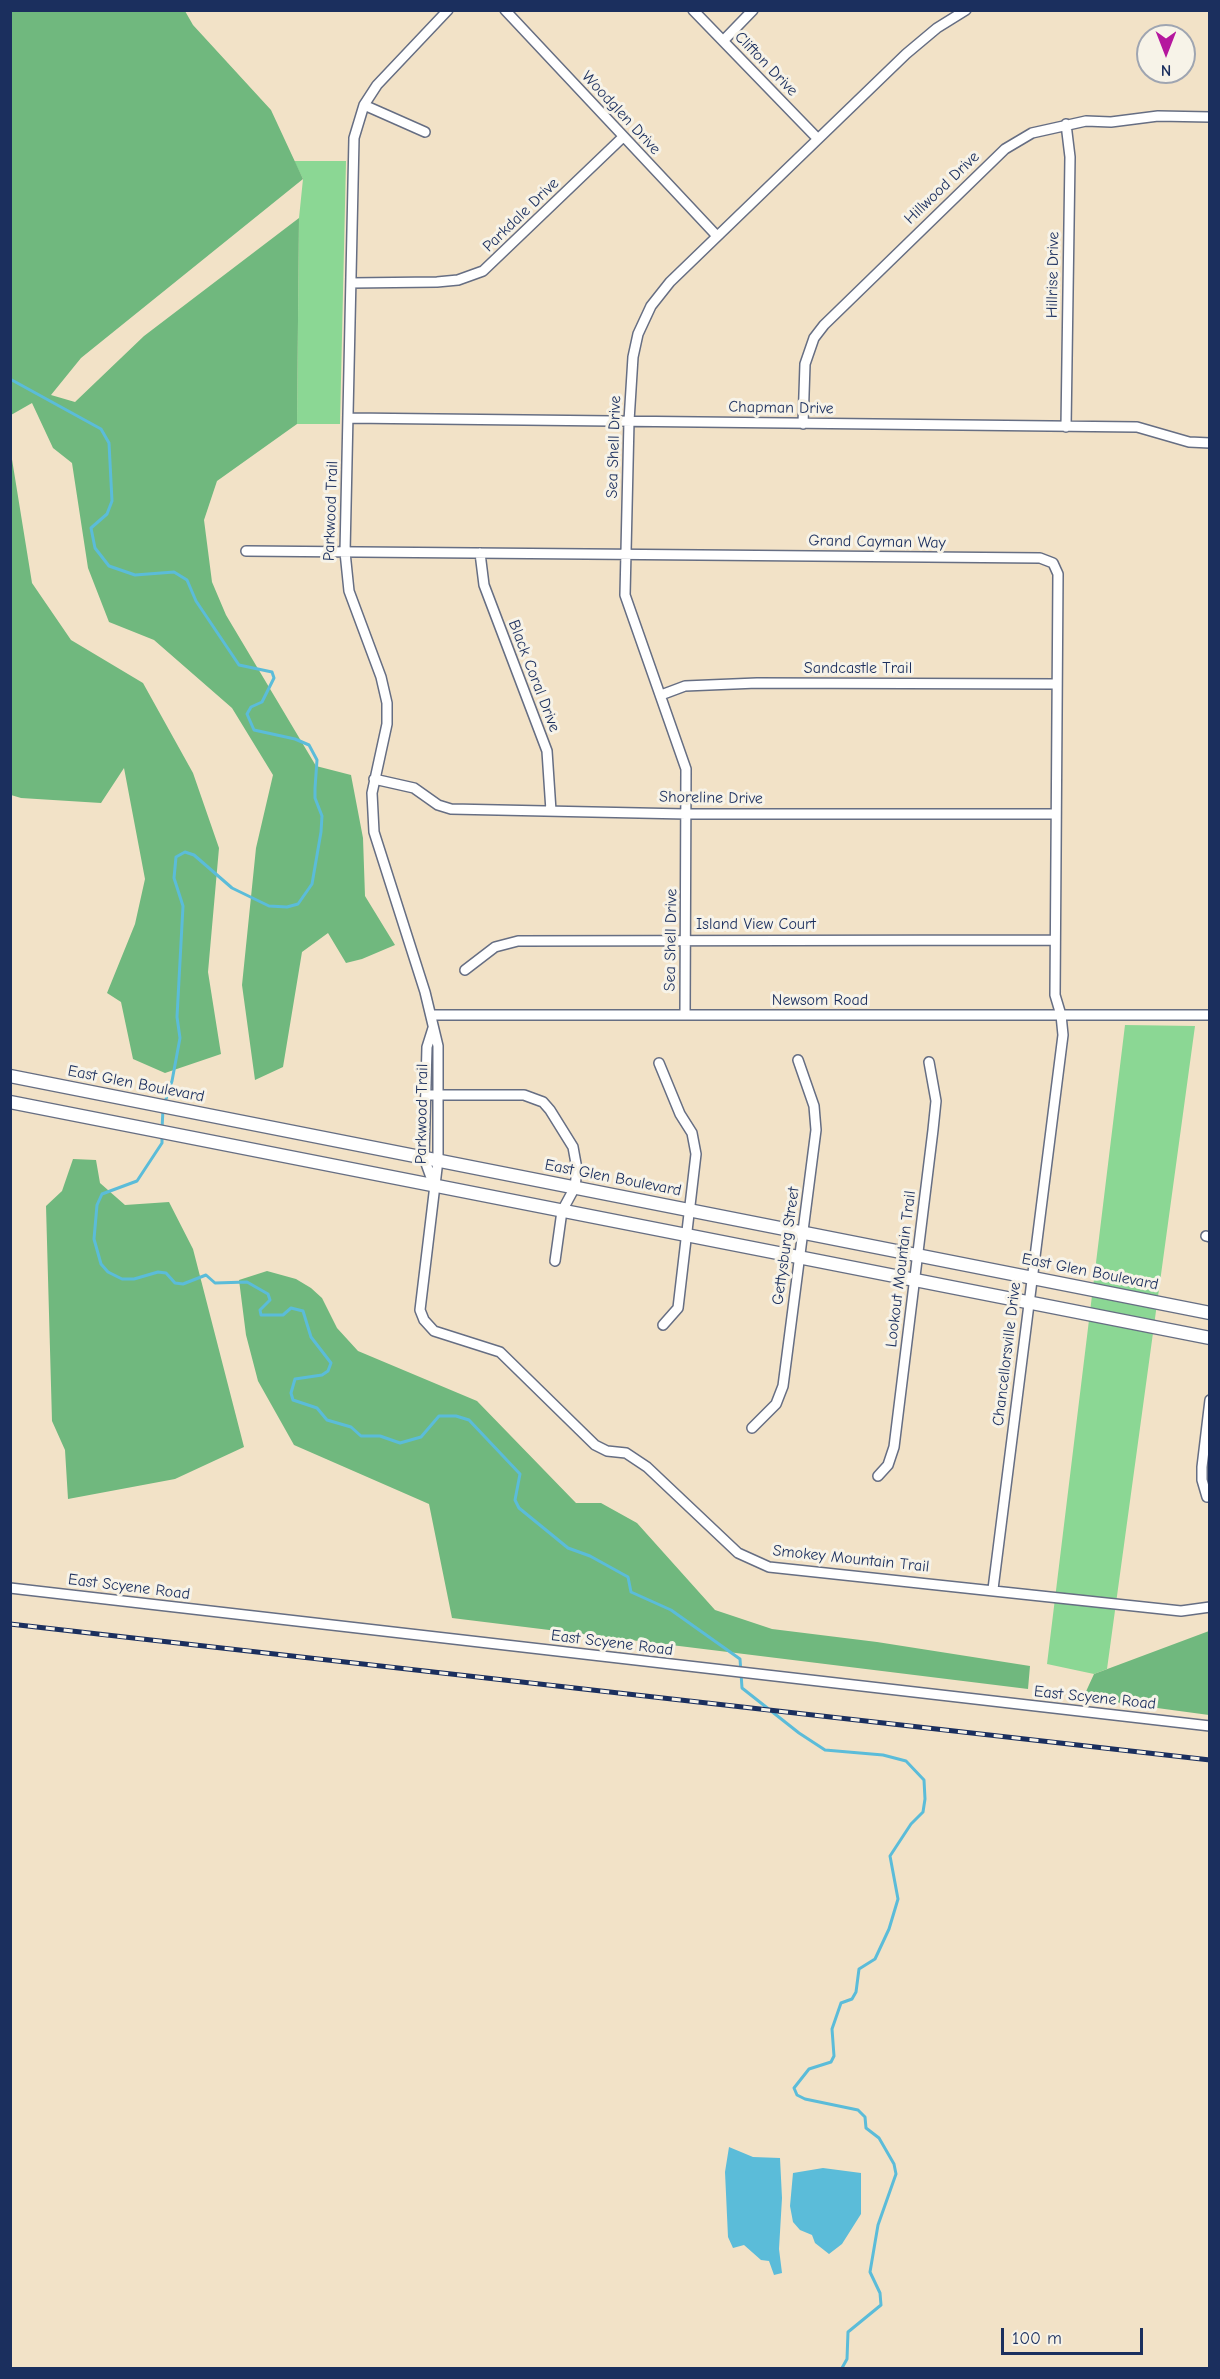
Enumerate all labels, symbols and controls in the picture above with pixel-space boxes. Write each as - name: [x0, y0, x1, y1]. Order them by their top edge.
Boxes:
- north arrow: [1136, 24, 1196, 84]
- street label: Clifton Drive: [730, 28, 802, 100]
- text: N: [1161, 61, 1171, 79]
- street label: Woodglen Drive: [577, 67, 665, 159]
- street label: Hillwood Drive: [901, 148, 983, 228]
- street label: Parkdale Drive: [479, 174, 563, 256]
- street label: Hillrise Drive: [1043, 232, 1063, 318]
- street label: Sea Shell Drive: [603, 395, 625, 499]
- street label: Chapman Drive: [728, 397, 834, 419]
- street label: Parkwood Trail: [320, 460, 342, 562]
- street label: Grand Cayman Way: [808, 531, 946, 553]
- street label: Black Coral Drive: [504, 617, 564, 735]
- street label: Sandcastle Trail: [804, 658, 912, 678]
- street label: Shoreline Drive: [659, 787, 763, 809]
- street label: Sea Shell Drive: [661, 889, 681, 991]
- street label: Island View Court: [696, 914, 816, 934]
- street label: Newsom Road: [772, 990, 868, 1010]
- street label: East Glen Boulevard: [66, 1061, 206, 1107]
- street label: Parkwood Trail: [412, 1064, 432, 1164]
- street label: East Glen Boulevard: [543, 1155, 683, 1201]
- street label: Gettysburg Street: [768, 1186, 804, 1306]
- street label: Lookout Mountain Trail: [882, 1190, 920, 1348]
- street label: East Glen Boulevard: [1020, 1249, 1160, 1295]
- street label: Chancellorsville Drive: [989, 1281, 1025, 1427]
- street label: Smokey Mountain Trail: [772, 1541, 930, 1577]
- street label: East Scyene Road: [67, 1570, 191, 1604]
- street label: East Scyene Road: [550, 1626, 674, 1660]
- street label: East Scyene Road: [1033, 1682, 1157, 1714]
- scale bar: [1004, 2316, 1146, 2354]
- text: 100 m: [1012, 2328, 1062, 2349]

